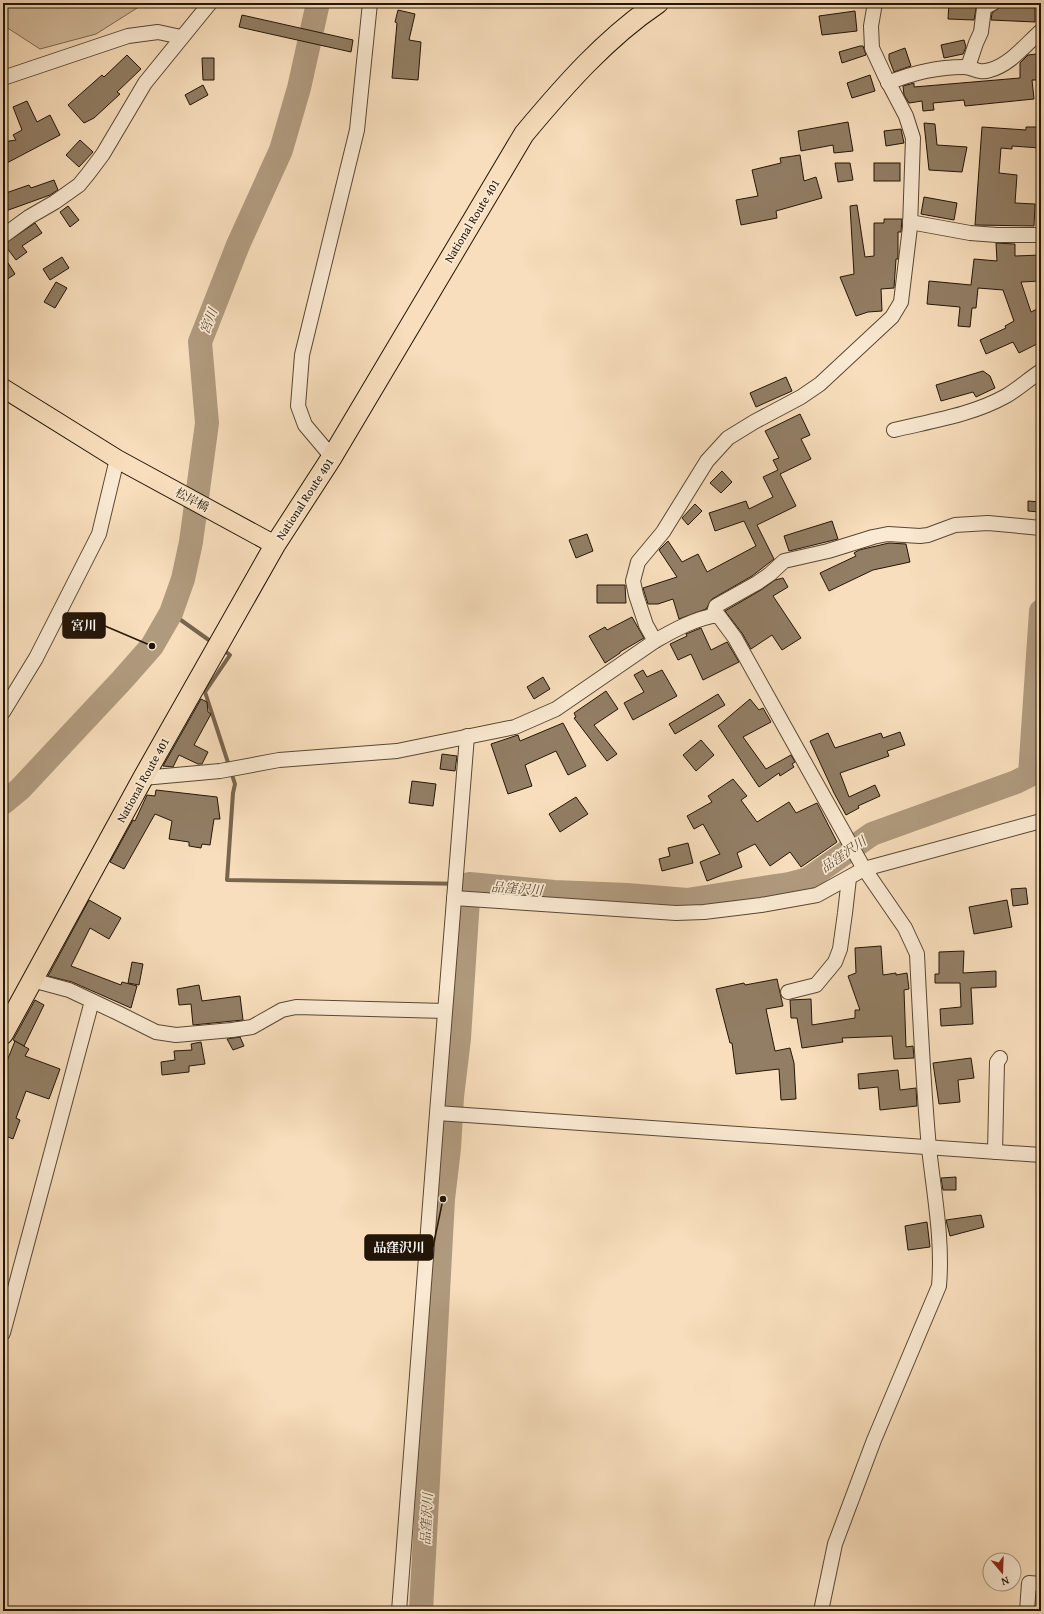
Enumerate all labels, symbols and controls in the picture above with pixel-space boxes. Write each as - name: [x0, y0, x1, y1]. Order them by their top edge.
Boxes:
- street label: National Route 401: [440, 175, 503, 266]
- water label: 宮川: [195, 304, 223, 337]
- street label: National Route 401: [272, 454, 338, 543]
- street label: 松岸橋: [172, 484, 212, 516]
- callout: 宮川: [63, 613, 105, 638]
- text: 宮川: [71, 616, 97, 635]
- street label: National Route 401: [112, 734, 173, 825]
- water label: 品窪沢川: [817, 831, 872, 877]
- water label: 品窪沢川: [490, 877, 546, 900]
- callout: 品窪沢川: [365, 1235, 433, 1260]
- text: 品窪沢川: [373, 1238, 425, 1257]
- water label: 品窪沢川: [416, 1491, 437, 1545]
- north arrow: [982, 1552, 1022, 1592]
- text: N: [999, 1573, 1011, 1590]

